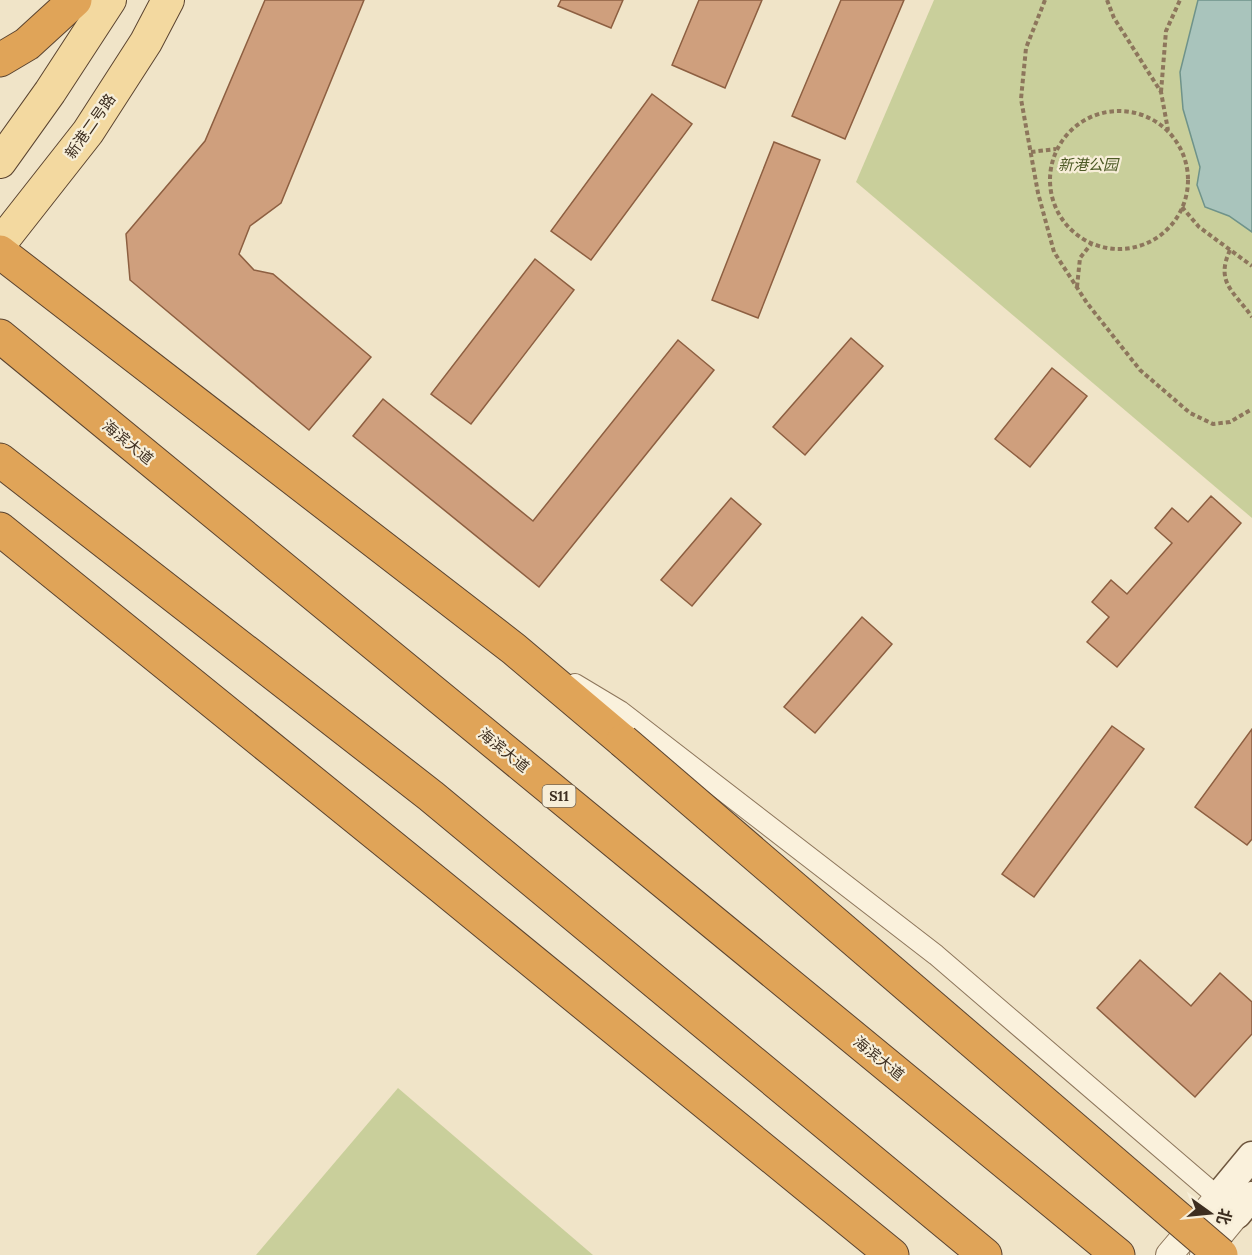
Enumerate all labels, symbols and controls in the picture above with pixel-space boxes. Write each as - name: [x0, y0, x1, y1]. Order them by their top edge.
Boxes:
- street label: 新港二号路: [61, 90, 119, 162]
- park label: 新港公园: [1058, 155, 1120, 174]
- street label: 海滨大道: [99, 416, 157, 468]
- street label: 海滨大道: [475, 724, 533, 776]
- road number: S11: [542, 785, 576, 807]
- street label: 海滨大道: [850, 1032, 908, 1084]
- north arrow: [1180, 1183, 1240, 1243]
- text: 北: [1213, 1207, 1236, 1227]

